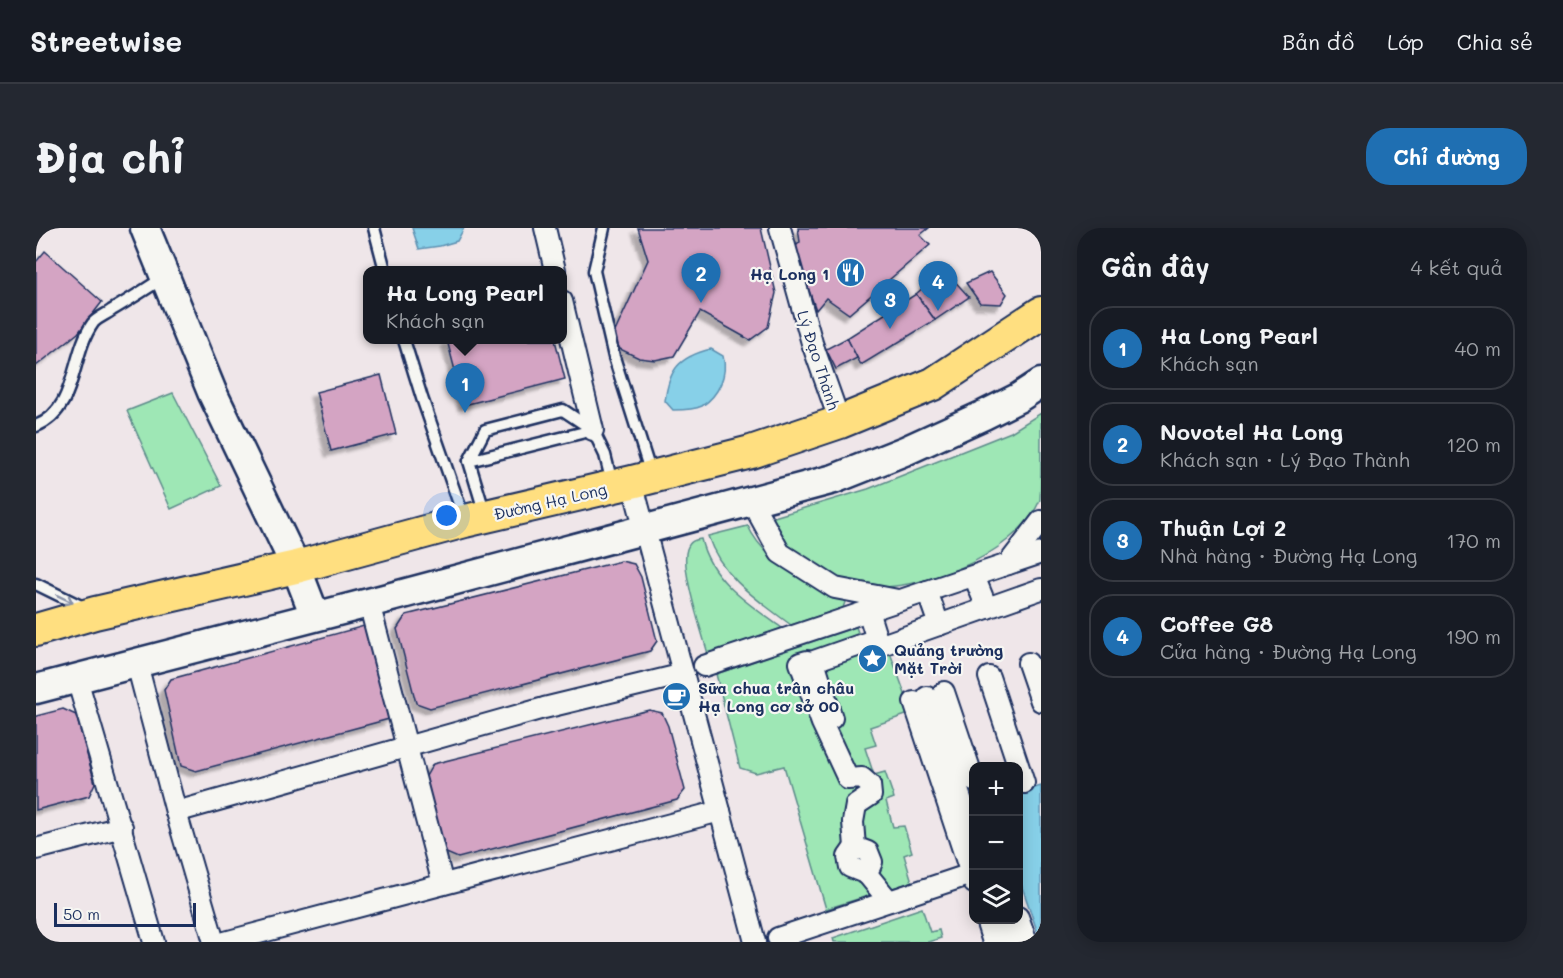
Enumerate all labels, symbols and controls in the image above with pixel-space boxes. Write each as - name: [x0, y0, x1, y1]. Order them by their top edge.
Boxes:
- text: Streetwise: [30, 23, 182, 59]
- text: Bản đồ: [1282, 28, 1354, 55]
- text: Lớp: [1387, 28, 1424, 55]
- text: Chia sẻ: [1457, 28, 1533, 55]
- button: Chỉ đường: [1366, 128, 1527, 185]
- text: Địa chỉ: [36, 129, 185, 184]
- text: Gần đây: [1101, 250, 1210, 284]
- pin: 2: [682, 254, 720, 303]
- text: 4 kết quả: [1410, 254, 1503, 280]
- restaurant icon: Hạ Long 1: [834, 257, 866, 289]
- pin: 4: [918, 262, 958, 311]
- place label: Hạ Long 1: [750, 263, 829, 284]
- popup: [363, 266, 567, 344]
- text: Ha Long Pearl: [386, 278, 544, 307]
- pin: 3: [870, 279, 910, 329]
- text: Khách sạn: [386, 307, 485, 333]
- street label: Lý Đạo Thành: [793, 307, 845, 413]
- text: Ha Long Pearl: [1160, 321, 1318, 350]
- text: 1: [1118, 335, 1127, 361]
- text: 40 m: [1455, 335, 1501, 361]
- text: Khách sạn: [1160, 350, 1259, 376]
- pin: 1: [446, 364, 484, 413]
- text: Novotel Ha Long: [1160, 417, 1343, 446]
- text: 2: [1117, 431, 1128, 457]
- text: 120 m: [1446, 431, 1501, 457]
- text: Khách sạn · Lý Đạo Thành: [1160, 446, 1410, 472]
- street label: Đường Hạ Long: [491, 478, 609, 524]
- your location: [432, 501, 461, 530]
- text: Thuận Lợi 2: [1160, 513, 1286, 542]
- text: 3: [1117, 527, 1129, 553]
- text: 170 m: [1446, 527, 1501, 553]
- text: Nhà hàng · Đường Hạ Long: [1160, 542, 1417, 568]
- one-way arrow: [56, 593, 74, 605]
- text: Coffee G8: [1160, 609, 1273, 638]
- text: 4: [1116, 623, 1129, 649]
- text: 190 m: [1446, 623, 1501, 649]
- text: Cửa hàng · Đường Hạ Long: [1160, 638, 1417, 664]
- place label: Quảng trường Mặt Trời: [894, 639, 1003, 678]
- place icon: Quảng trường Mặt Trời: [857, 642, 889, 674]
- place label: Sữa chua trân châu Hạ Long cơ sở 00: [698, 677, 854, 716]
- cafe icon: Sữa chua trân châu Hạ Long cơ sở 00: [661, 680, 693, 712]
- map controls: [969, 762, 1023, 924]
- button: +: [969, 762, 1023, 816]
- button: −: [969, 816, 1023, 870]
- button: layers: [969, 870, 1023, 924]
- scale bar: [54, 900, 196, 928]
- text: 50 m: [63, 903, 100, 924]

